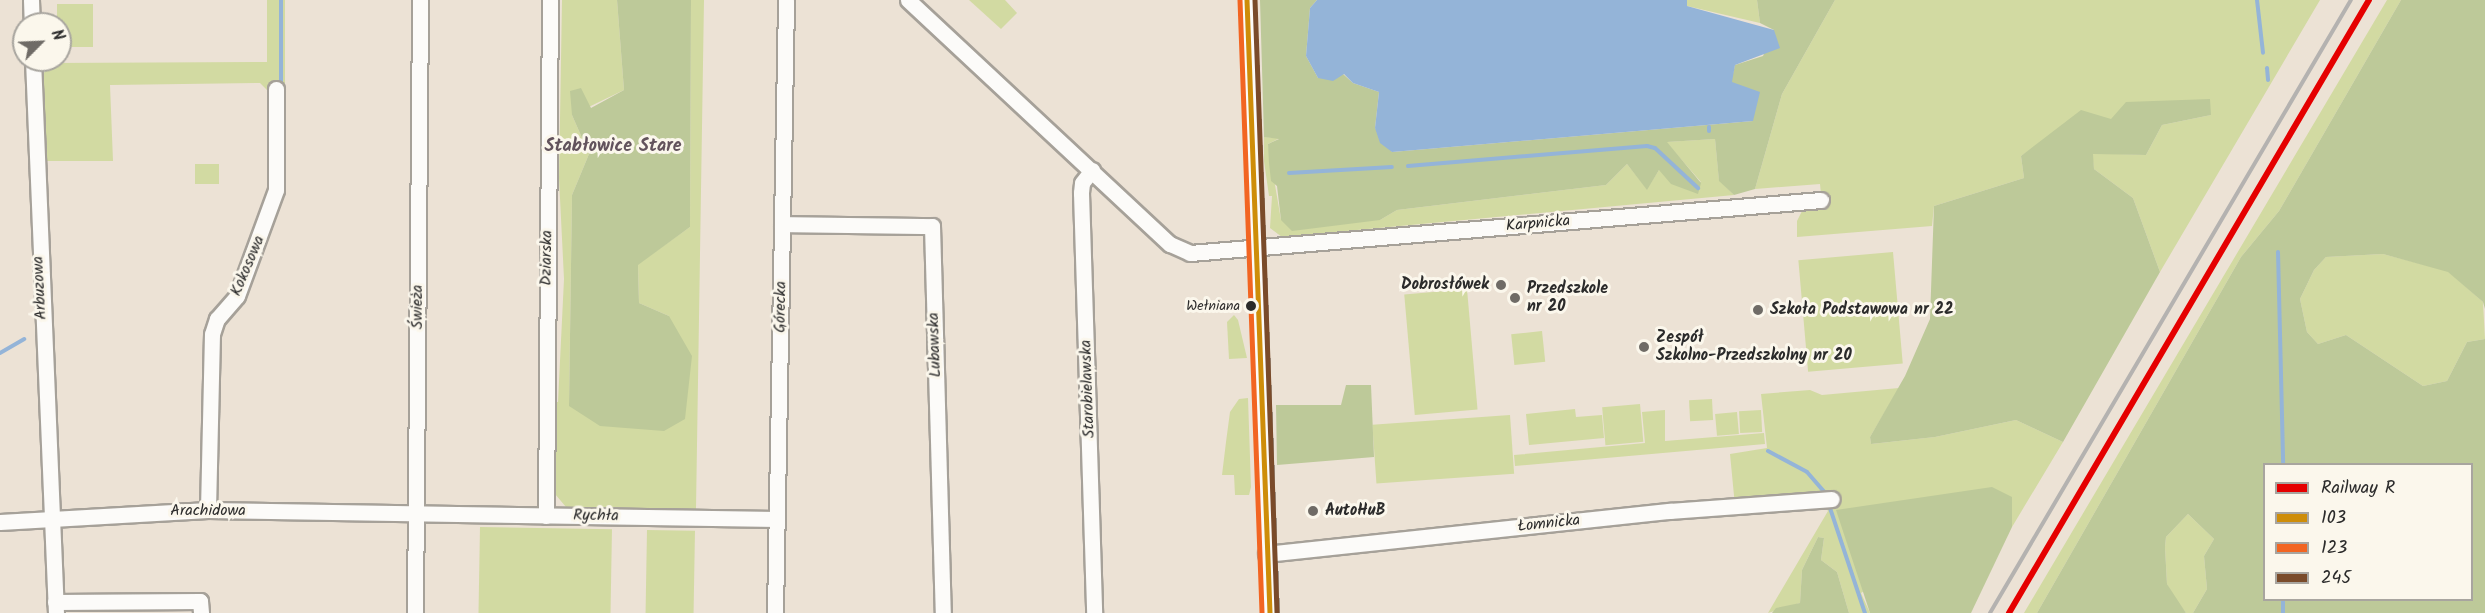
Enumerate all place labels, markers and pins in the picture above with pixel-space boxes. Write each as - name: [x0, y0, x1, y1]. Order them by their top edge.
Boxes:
- place label: Dobrosłówek: [1401, 275, 1489, 295]
- marker: Dobrosłówek: [1494, 278, 1508, 292]
- place label: Przedszkole nr 20: [1527, 279, 1608, 317]
- marker: Przedszkole nr 20: [1508, 291, 1522, 305]
- place label: Wełniana: [1186, 298, 1240, 314]
- marker: Wełniana: [1245, 300, 1257, 312]
- place label: Szkoła Podstawowa nr 22: [1770, 300, 1954, 320]
- marker: Szkoła Podstawowa nr 22: [1751, 303, 1765, 317]
- place label: Zespół Szkolno-Przedszkolny nr 20: [1656, 328, 1852, 366]
- marker: Zespół Szkolno-Przedszkolny nr 20: [1637, 340, 1651, 354]
- place label: AutoHuB: [1325, 501, 1386, 521]
- marker: AutoHuB: [1306, 504, 1320, 518]

